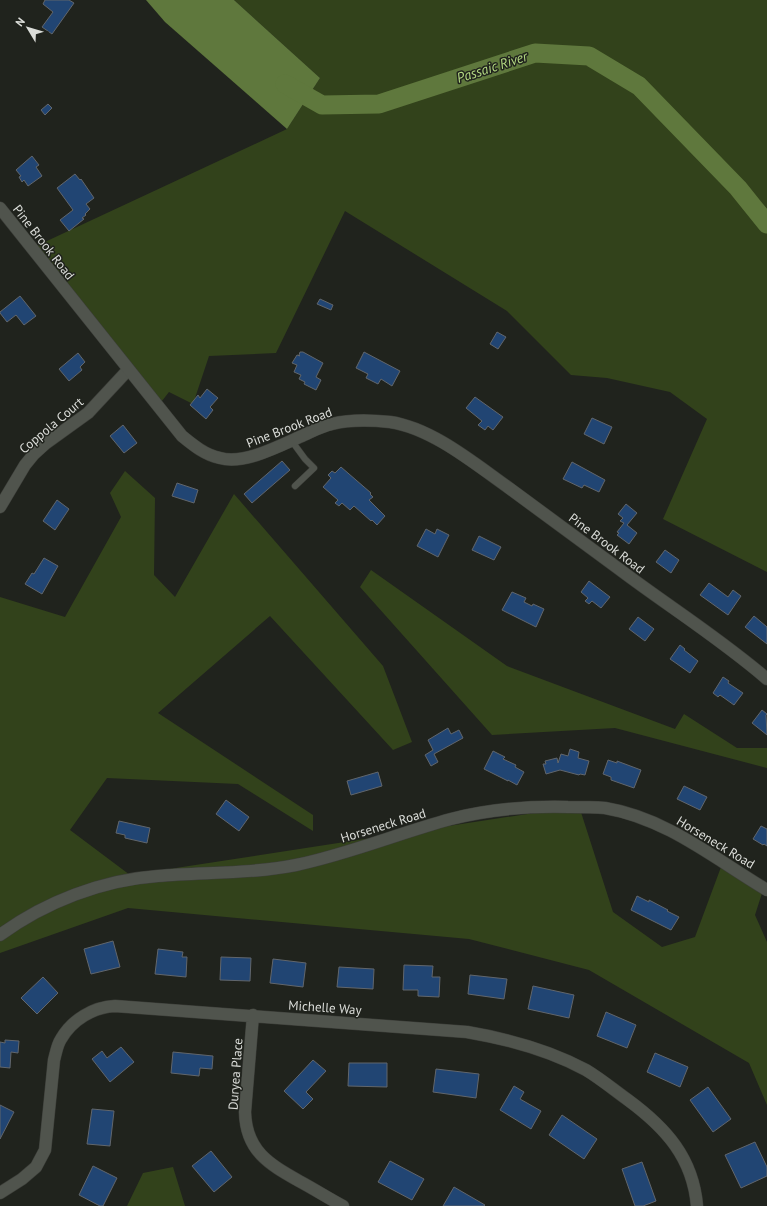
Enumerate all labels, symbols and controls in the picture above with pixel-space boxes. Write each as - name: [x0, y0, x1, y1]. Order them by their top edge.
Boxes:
- north arrow: [8, 8, 48, 48]
- text: N: [12, 15, 28, 29]
- water label: Passaic River: [454, 47, 531, 87]
- street label: Pine Brook Road: [9, 201, 78, 283]
- street label: Coppola Court: [16, 393, 87, 457]
- street label: Pine Brook Road: [244, 403, 335, 452]
- street label: Pine Brook Road: [565, 509, 648, 577]
- street label: Horseneck Road: [338, 804, 428, 847]
- street label: Horseneck Road: [673, 812, 758, 872]
- street label: Michelle Way: [288, 996, 362, 1019]
- street label: Duryea Place: [225, 1038, 246, 1111]

